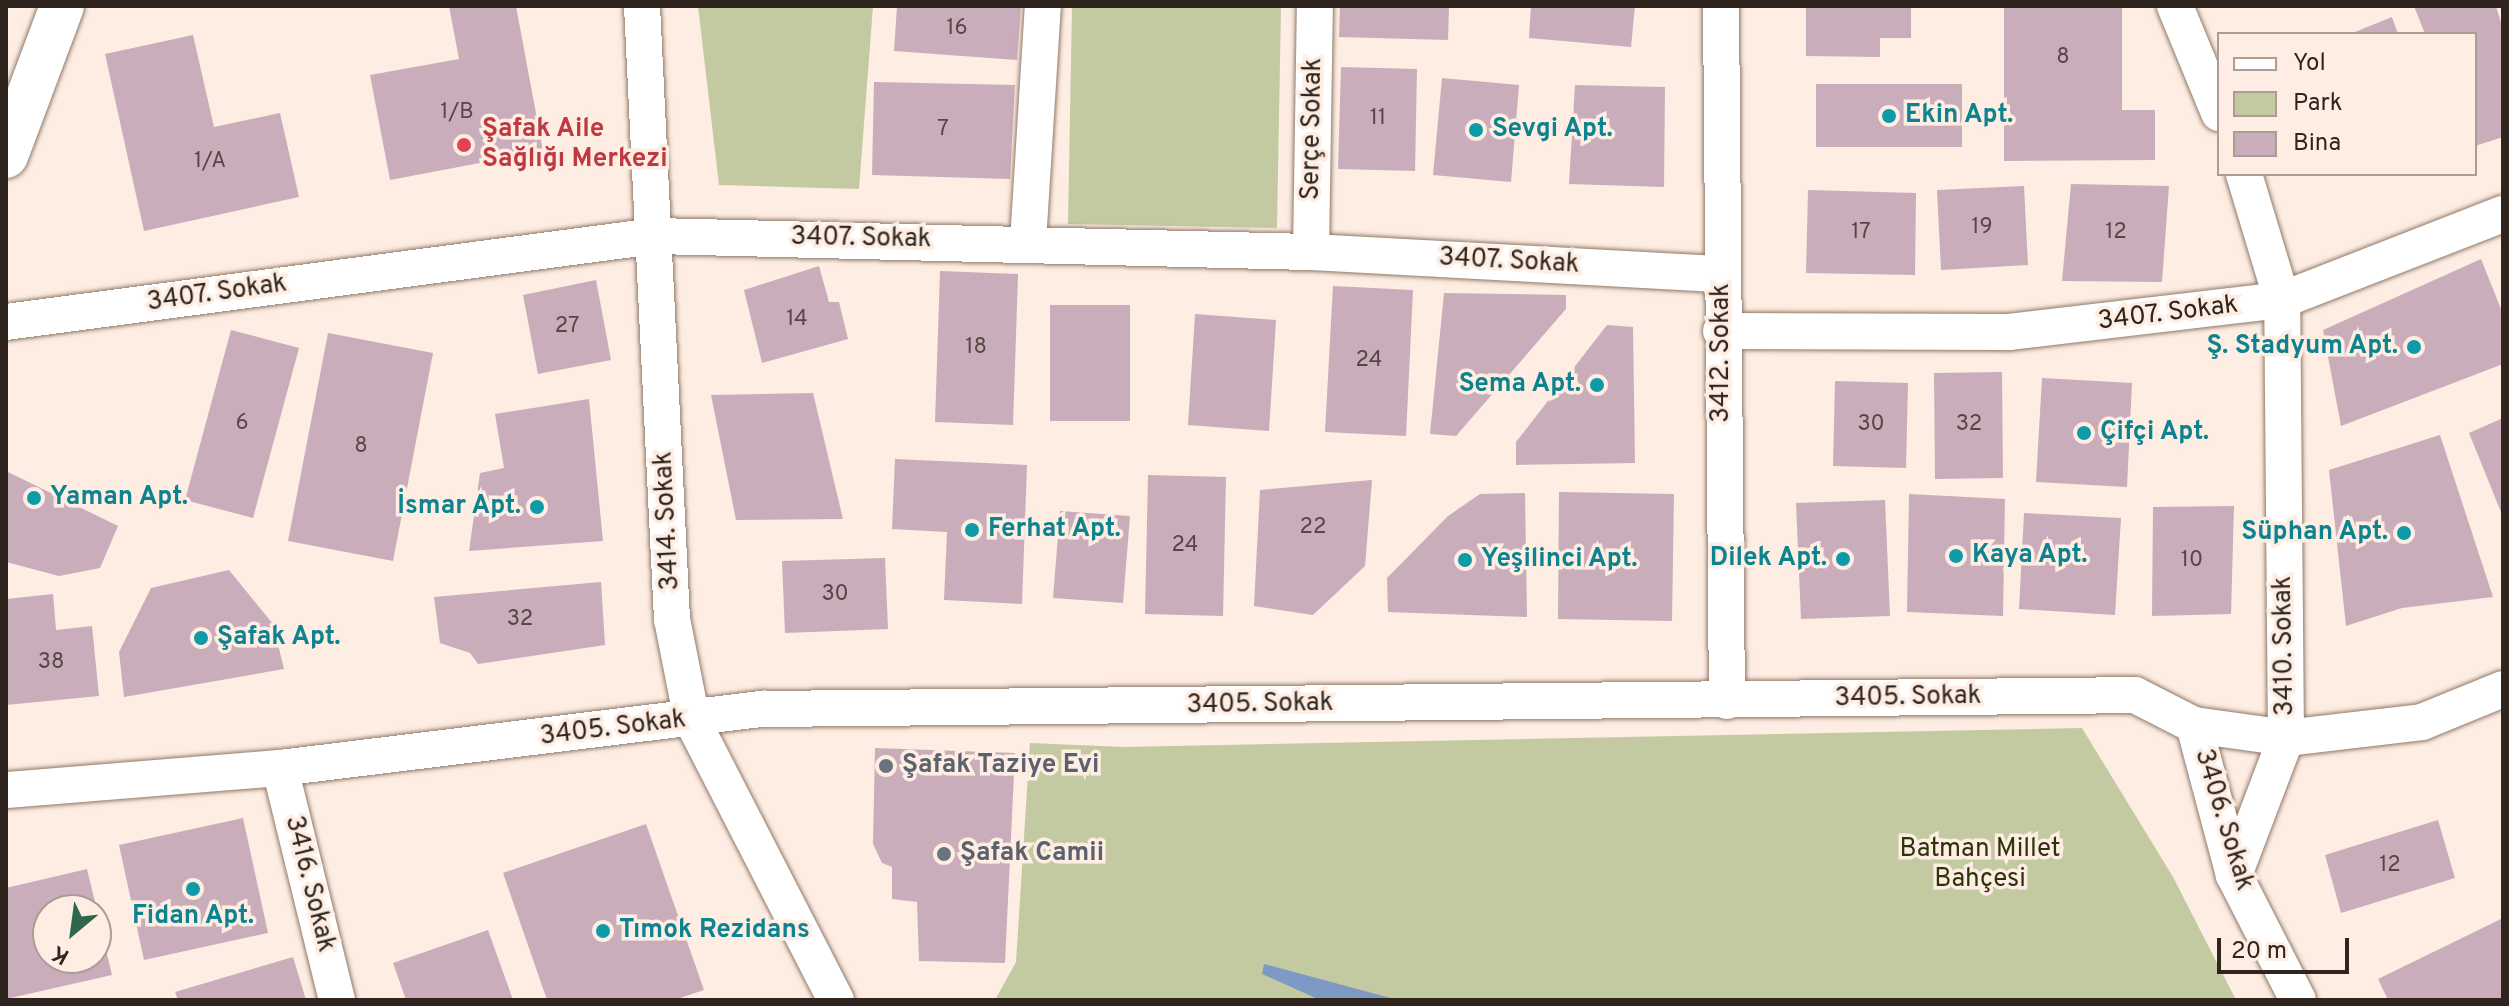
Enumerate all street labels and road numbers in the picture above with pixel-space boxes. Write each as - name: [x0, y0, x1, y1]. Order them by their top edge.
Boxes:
- street label: Serçe Sokak: [1296, 58, 1330, 200]
- street label: 3407. Sokak: [790, 222, 932, 256]
- street label: 3407. Sokak: [1438, 243, 1580, 281]
- street label: 3407. Sokak: [145, 269, 289, 319]
- street label: 3412. Sokak: [1706, 283, 1738, 423]
- street label: 3407. Sokak: [2096, 290, 2240, 338]
- street label: 3414. Sokak: [649, 451, 687, 591]
- street label: 3410. Sokak: [2268, 576, 2302, 716]
- street label: 3405. Sokak: [1834, 681, 1982, 715]
- street label: 3405. Sokak: [1186, 688, 1334, 722]
- street label: 3405. Sokak: [538, 705, 688, 753]
- street label: 3406. Sokak: [2187, 746, 2259, 894]
- street label: 3416. Sokak: [277, 813, 341, 955]

